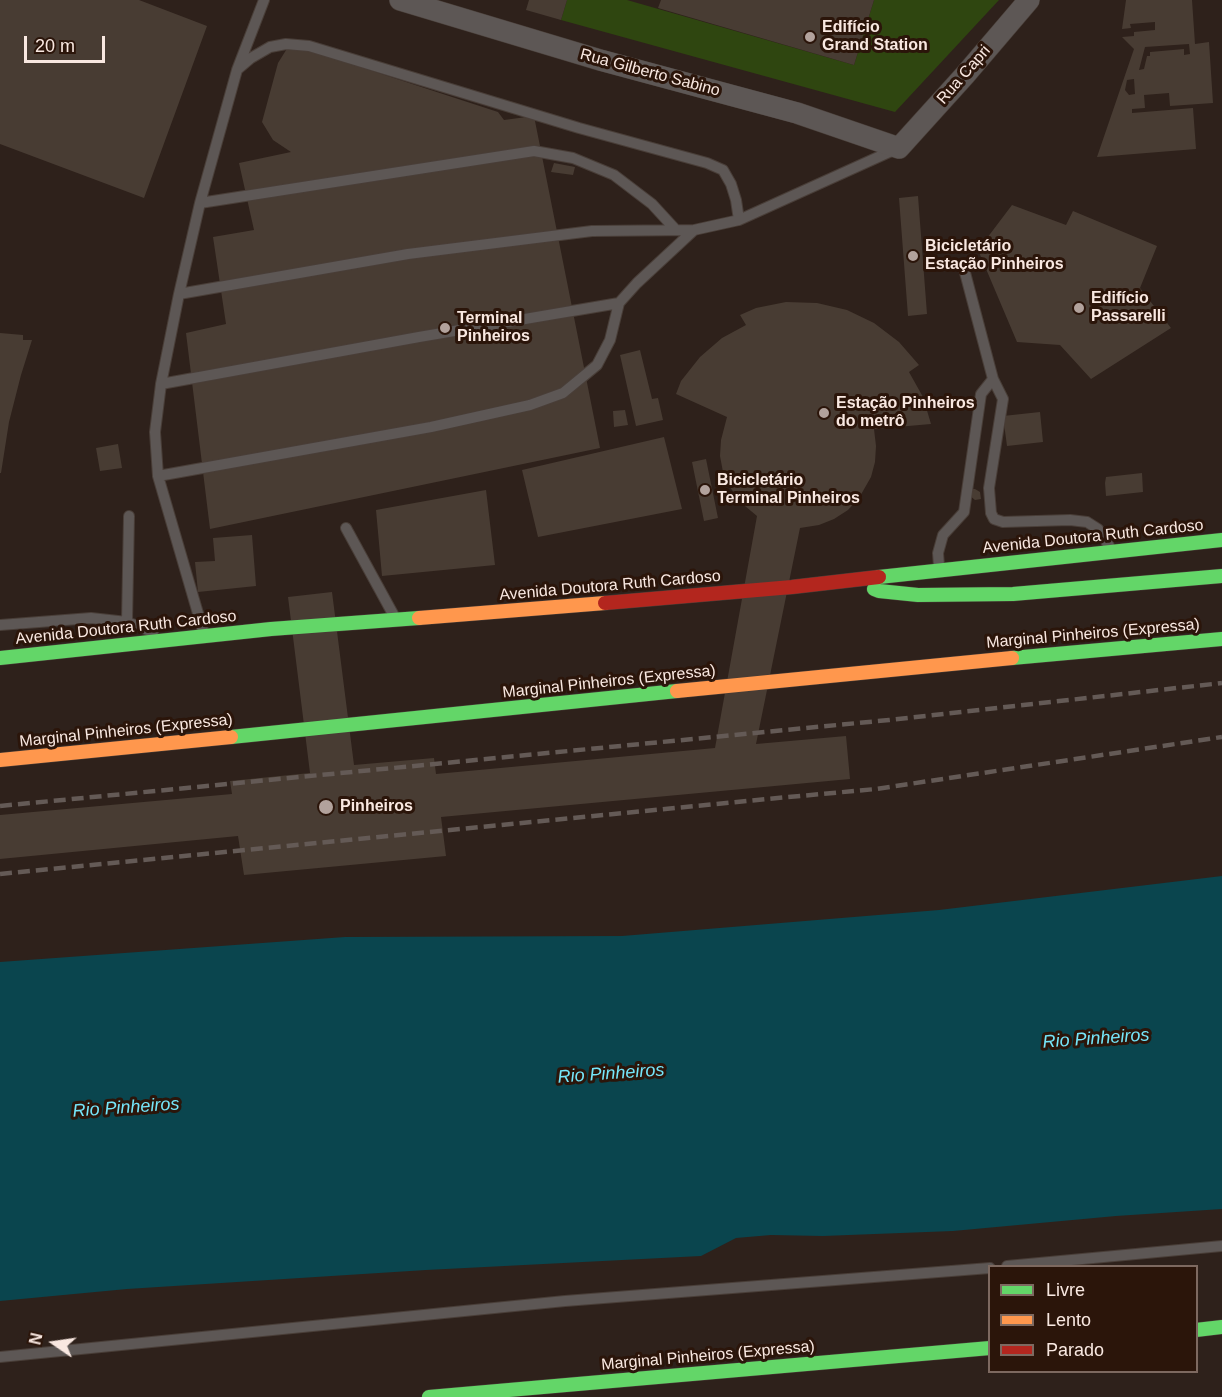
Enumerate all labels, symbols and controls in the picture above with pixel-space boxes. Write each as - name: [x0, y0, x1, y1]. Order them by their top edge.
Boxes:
- place label: Edifício Grand Station: [822, 18, 928, 56]
- scale bar: [27, 24, 108, 62]
- marker: Edifício Grand Station: [803, 30, 817, 44]
- text: 20 m: [35, 36, 75, 56]
- street label: Rua Capri: [933, 42, 995, 108]
- street label: Rua Gilberto Sabino: [578, 45, 722, 101]
- place label: Bicicletário Estação Pinheiros: [925, 237, 1064, 275]
- marker: Bicicletário Estação Pinheiros: [906, 249, 920, 263]
- place label: Edifício Passarelli: [1091, 289, 1166, 327]
- marker: Edifício Passarelli: [1072, 301, 1086, 315]
- place label: Terminal Pinheiros: [457, 309, 530, 347]
- marker: Terminal Pinheiros: [438, 321, 452, 335]
- place label: Estação Pinheiros do metrô: [836, 394, 975, 432]
- marker: Estação Pinheiros do metrô: [817, 406, 831, 420]
- place label: Bicicletário Terminal Pinheiros: [717, 471, 860, 509]
- marker: Bicicletário Terminal Pinheiros: [698, 483, 712, 497]
- street label: Avenida Doutora Ruth Cardoso: [982, 516, 1204, 558]
- street label: Avenida Doutora Ruth Cardoso: [499, 567, 721, 605]
- street label: Avenida Doutora Ruth Cardoso: [15, 607, 237, 649]
- street label: Marginal Pinheiros (Expressa): [985, 615, 1201, 653]
- street label: Marginal Pinheiros (Expressa): [501, 661, 717, 703]
- street label: Marginal Pinheiros (Expressa): [18, 710, 234, 752]
- place label: Pinheiros: [340, 797, 413, 817]
- marker: Pinheiros: [317, 798, 335, 816]
- water label: Rio Pinheiros: [1042, 1024, 1150, 1054]
- water label: Rio Pinheiros: [557, 1059, 665, 1089]
- water label: Rio Pinheiros: [72, 1093, 180, 1123]
- legend: [988, 1265, 1198, 1373]
- text: Livre: [1046, 1280, 1085, 1300]
- text: Lento: [1046, 1310, 1091, 1330]
- north arrow: [24, 1313, 84, 1373]
- text: N: [26, 1331, 46, 1346]
- street label: Marginal Pinheiros (Expressa): [600, 1337, 816, 1375]
- text: Parado: [1046, 1340, 1104, 1360]

